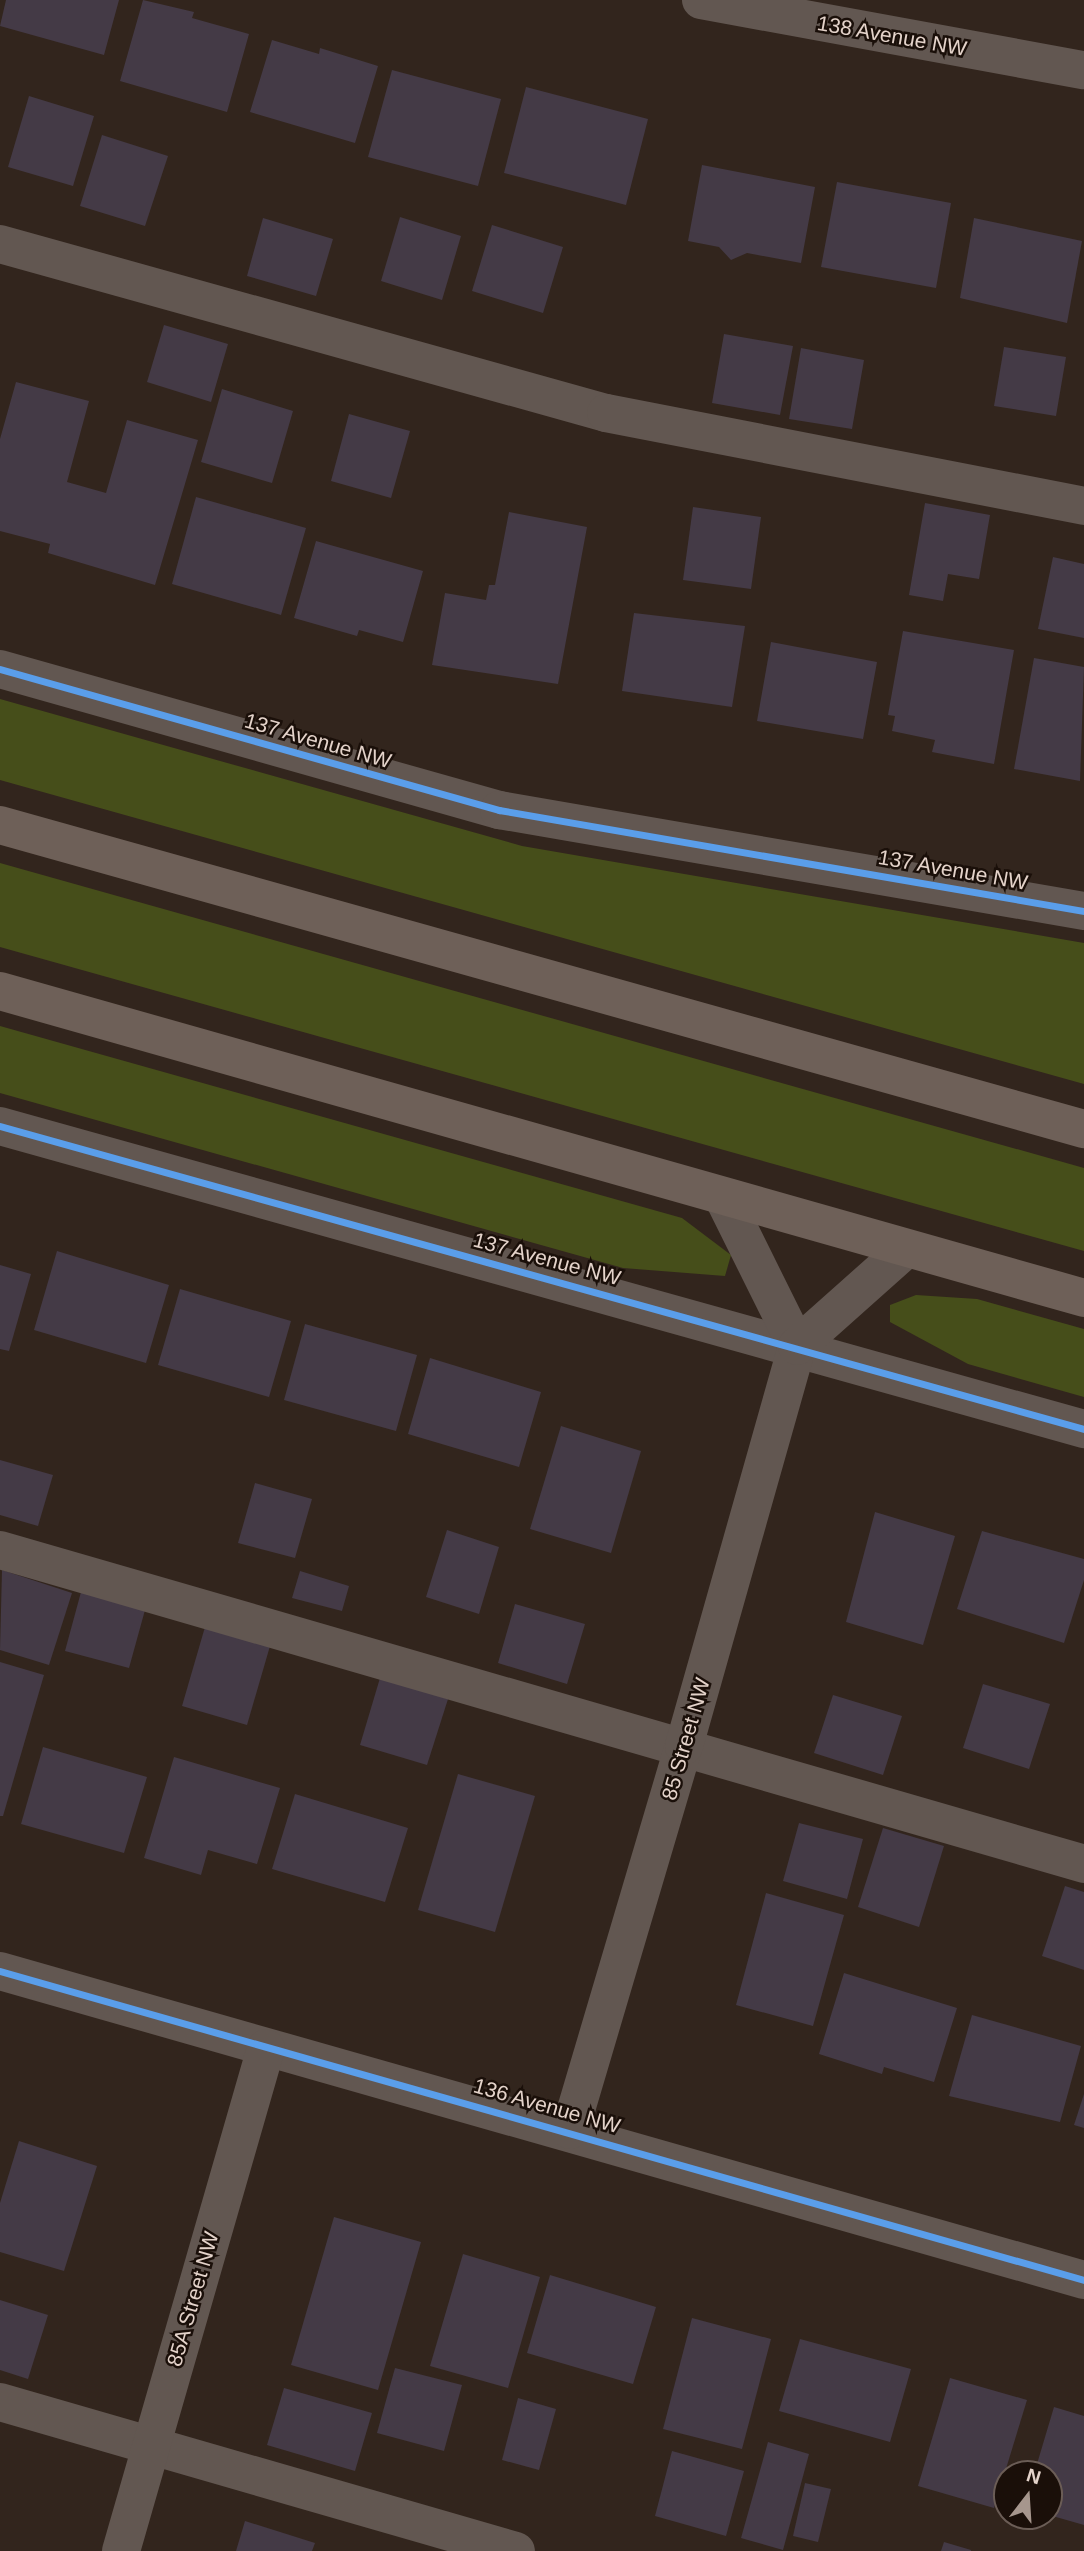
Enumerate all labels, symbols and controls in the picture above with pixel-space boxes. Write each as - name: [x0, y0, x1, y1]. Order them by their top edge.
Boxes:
- street label: 138 Avenue NW: [815, 10, 969, 62]
- street label: 137 Avenue NW: [241, 708, 395, 774]
- street label: 137 Avenue NW: [876, 844, 1030, 896]
- street label: 137 Avenue NW: [470, 1227, 624, 1291]
- street label: 85 Street NW: [657, 1675, 715, 1803]
- street label: 136 Avenue NW: [470, 2073, 624, 2139]
- street label: 85A Street NW: [162, 2228, 224, 2370]
- north arrow: [993, 2460, 1063, 2530]
- text: N: [1024, 2464, 1043, 2488]

